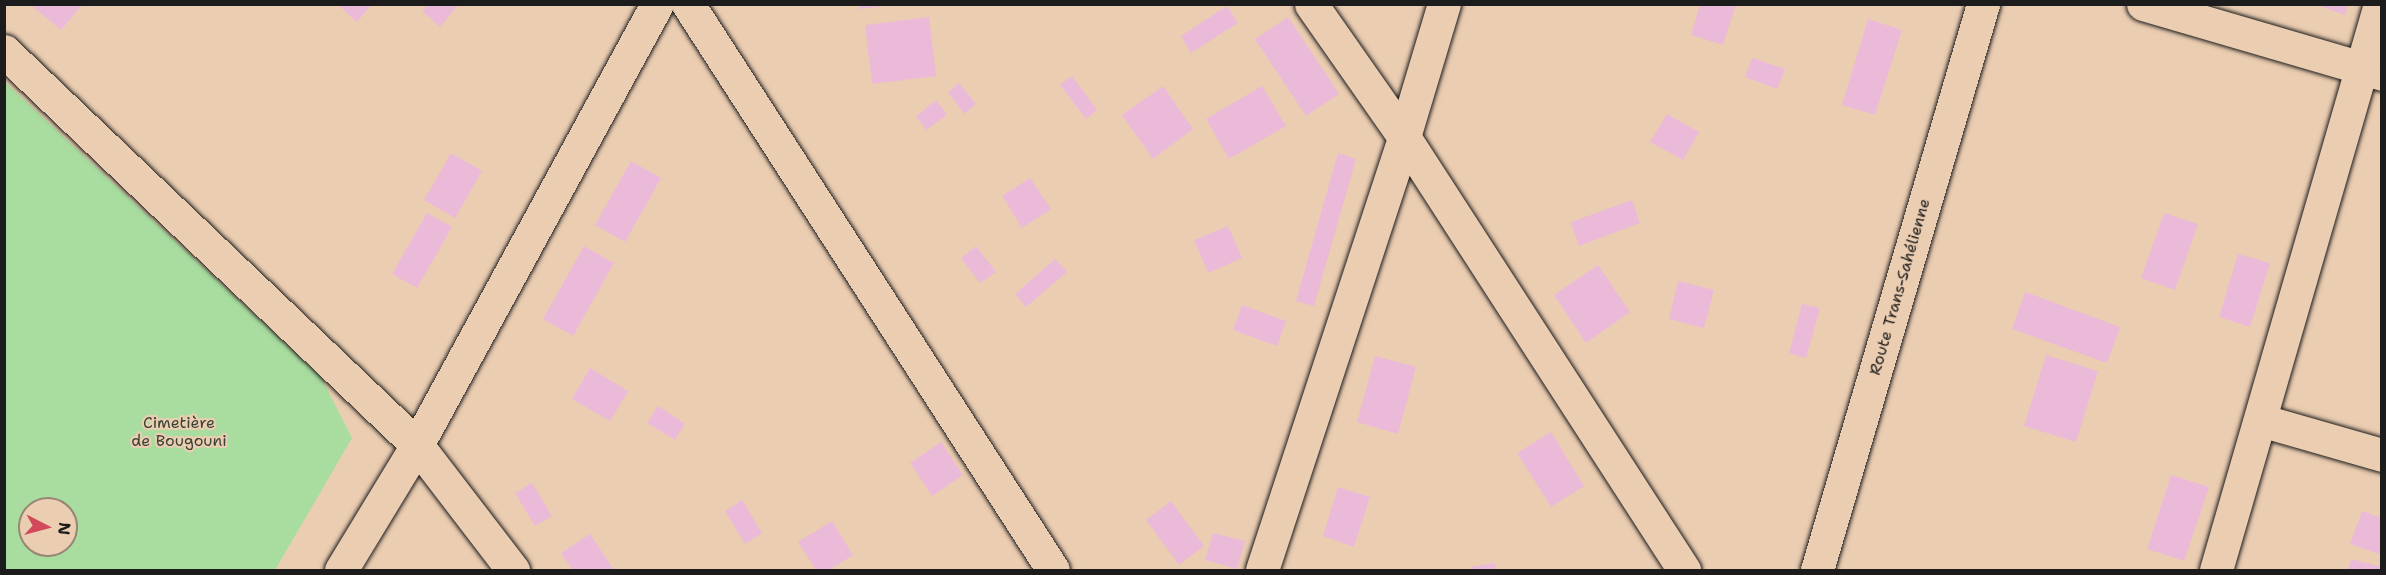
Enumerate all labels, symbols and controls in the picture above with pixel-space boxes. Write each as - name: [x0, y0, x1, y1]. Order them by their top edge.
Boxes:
- street label: Route Trans-Sahélienne: [1866, 197, 1934, 377]
- park label: Cimetière de Bougouni: [131, 413, 227, 451]
- north arrow: [18, 497, 78, 557]
- text: N: [53, 521, 76, 536]

